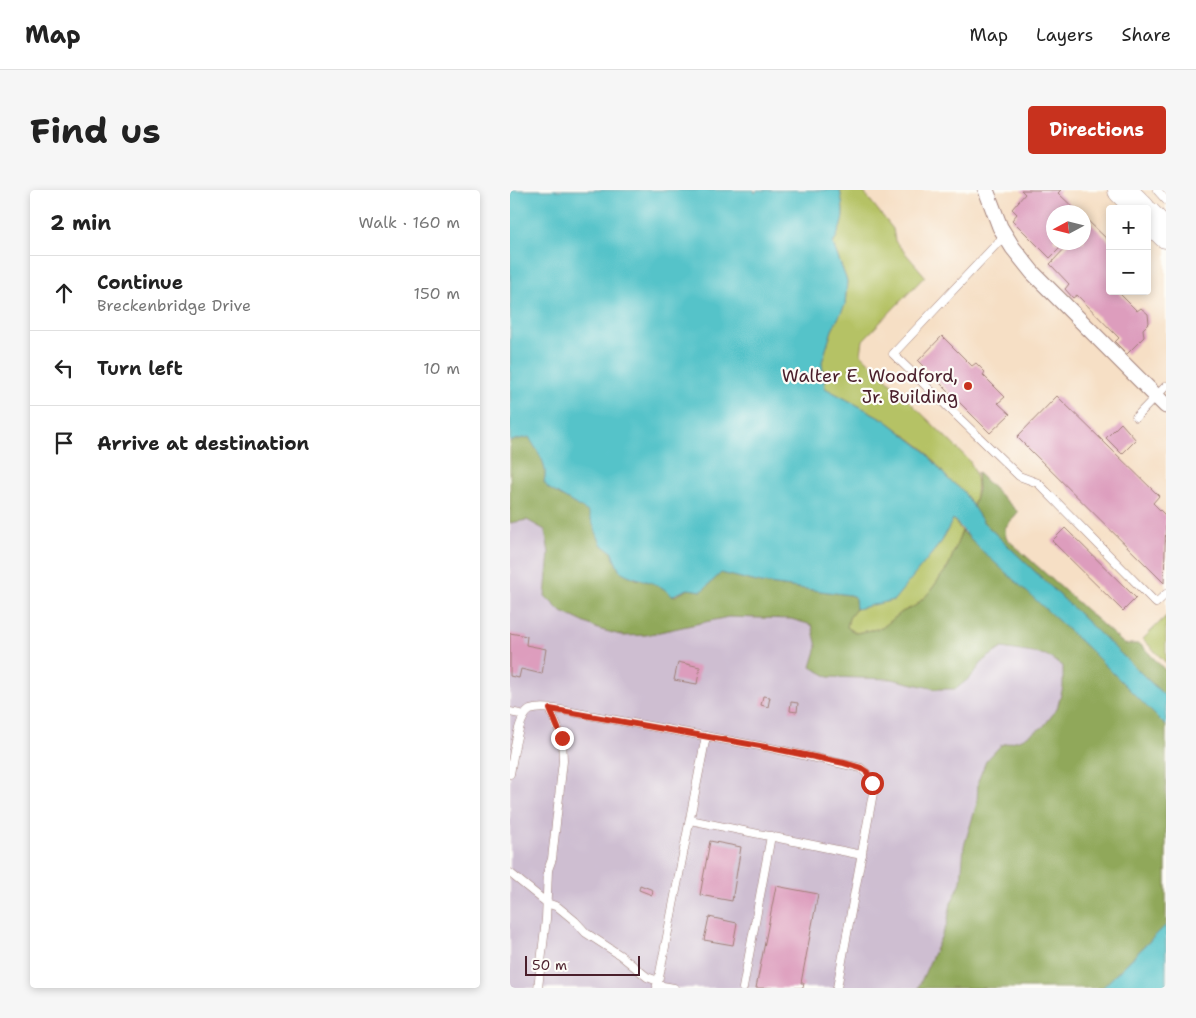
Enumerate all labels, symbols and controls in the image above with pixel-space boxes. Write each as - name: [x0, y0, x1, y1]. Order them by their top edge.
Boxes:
- text: Map: [25, 19, 81, 51]
- text: Map: [970, 23, 1008, 47]
- text: Layers: [1036, 23, 1093, 47]
- text: Share: [1121, 23, 1171, 47]
- button: Directions: [1028, 106, 1166, 154]
- text: Find us: [30, 107, 161, 154]
- north arrow: [1046, 205, 1091, 250]
- map controls: [1106, 205, 1151, 295]
- button: +: [1106, 205, 1151, 250]
- text: 2 min: [50, 209, 111, 237]
- text: Walk · 160 m: [359, 212, 460, 233]
- button: −: [1106, 250, 1151, 295]
- text: Continue: [97, 270, 183, 295]
- icon: ahead: [50, 279, 78, 307]
- text: 150 m: [413, 283, 460, 304]
- text: Breckenbridge Drive: [97, 295, 251, 316]
- icon: left: [50, 354, 78, 382]
- text: Turn left: [97, 356, 183, 381]
- text: 10 m: [423, 358, 460, 379]
- place label: Walter E. Woodford, Jr. Building: [782, 364, 958, 409]
- marker: Walter E. Woodford, Jr. Building: [962, 380, 974, 392]
- icon: arrive: [50, 429, 78, 457]
- text: Arrive at destination: [97, 431, 309, 456]
- route end: [551, 727, 574, 750]
- route start: [861, 772, 884, 795]
- scale bar: [525, 953, 640, 976]
- text: 50 m: [532, 956, 567, 974]

